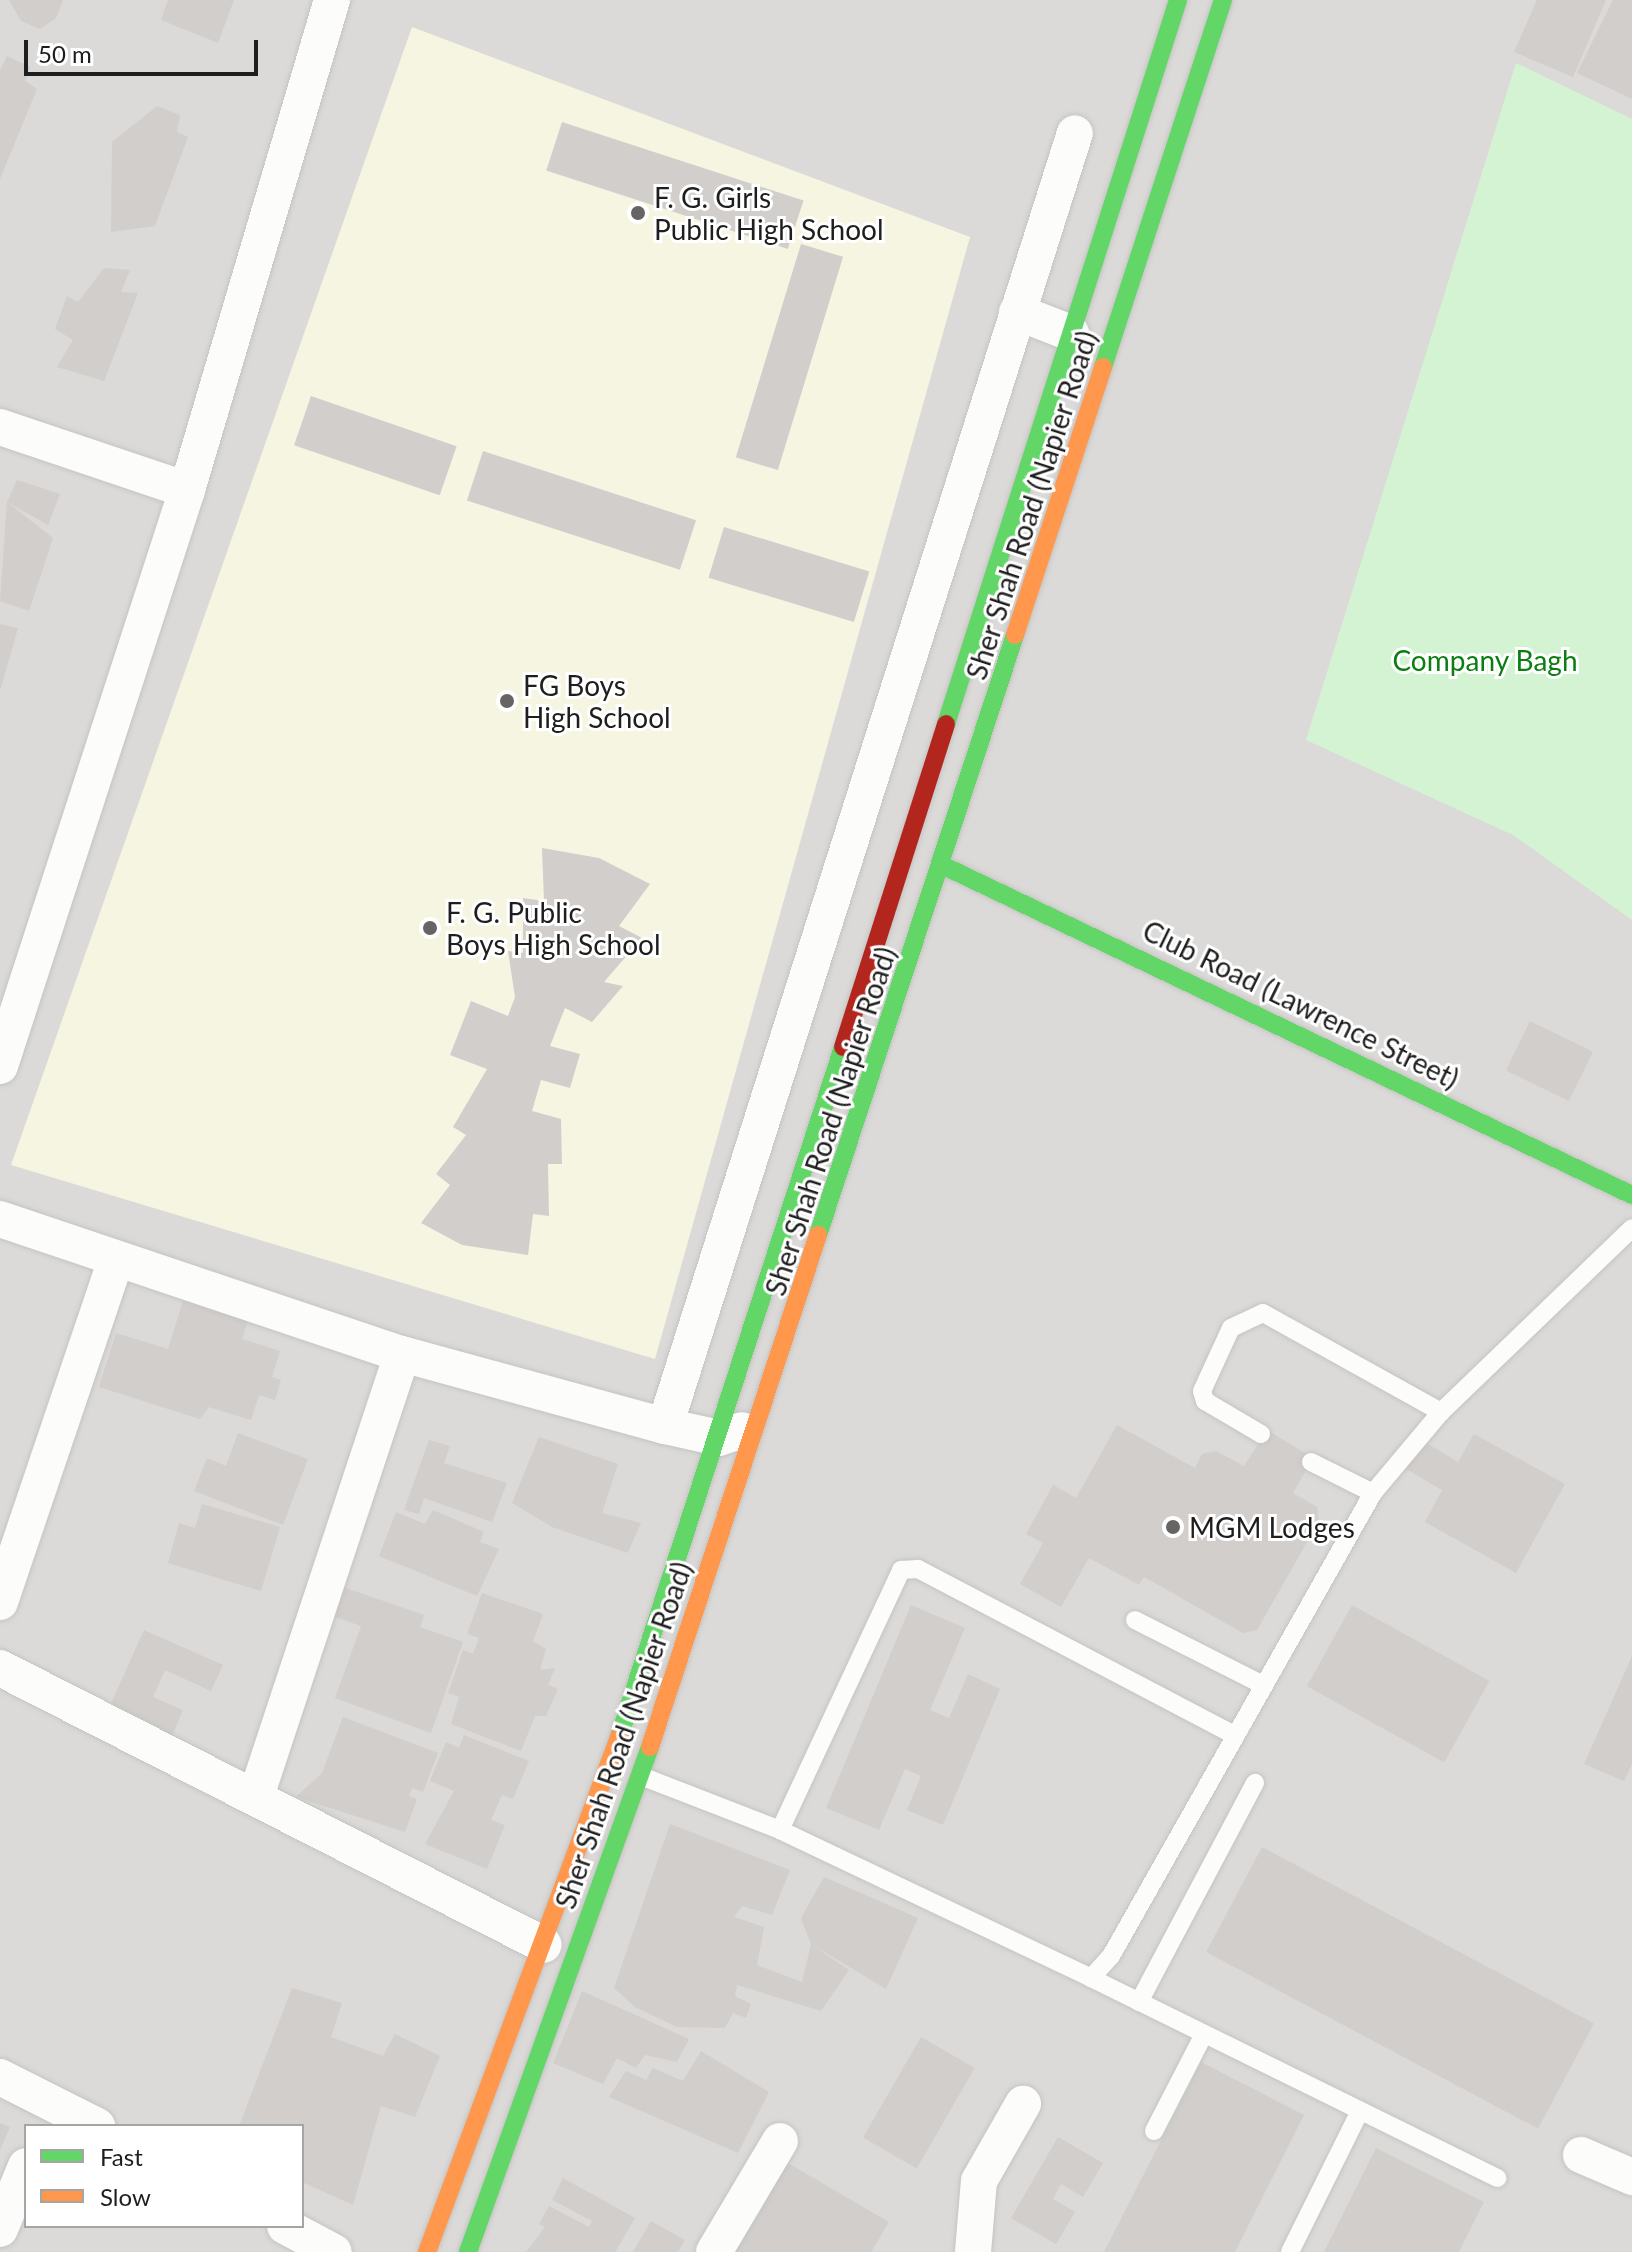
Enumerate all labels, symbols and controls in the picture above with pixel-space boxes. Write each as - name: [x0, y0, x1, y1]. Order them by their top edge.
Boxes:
- scale bar: [28, 24, 262, 74]
- text: 50 m: [38, 39, 92, 68]
- place label: F. G. Girls Public High School: [654, 180, 884, 246]
- marker: F. G. Girls Public High School: [629, 204, 647, 222]
- street label: Sher Shah Road (Napier Road): [959, 326, 1103, 684]
- park label: Company Bagh: [1392, 643, 1578, 677]
- place label: FG Boys High School: [523, 668, 671, 734]
- marker: FG Boys High School: [498, 692, 516, 710]
- place label: F. G. Public Boys High School: [446, 895, 660, 961]
- street label: Club Road (Lawrence Street): [1138, 913, 1464, 1095]
- marker: F. G. Public Boys High School: [421, 919, 439, 937]
- street label: Sher Shah Road (Napier Road): [758, 942, 902, 1300]
- place label: MGM Lodges: [1189, 1510, 1355, 1544]
- marker: MGM Lodges: [1164, 1518, 1182, 1536]
- street label: Sher Shah Road (Napier Road): [548, 1557, 698, 1913]
- legend: [24, 2124, 304, 2228]
- text: Fast: [100, 2142, 143, 2171]
- text: Slow: [100, 2182, 151, 2211]

